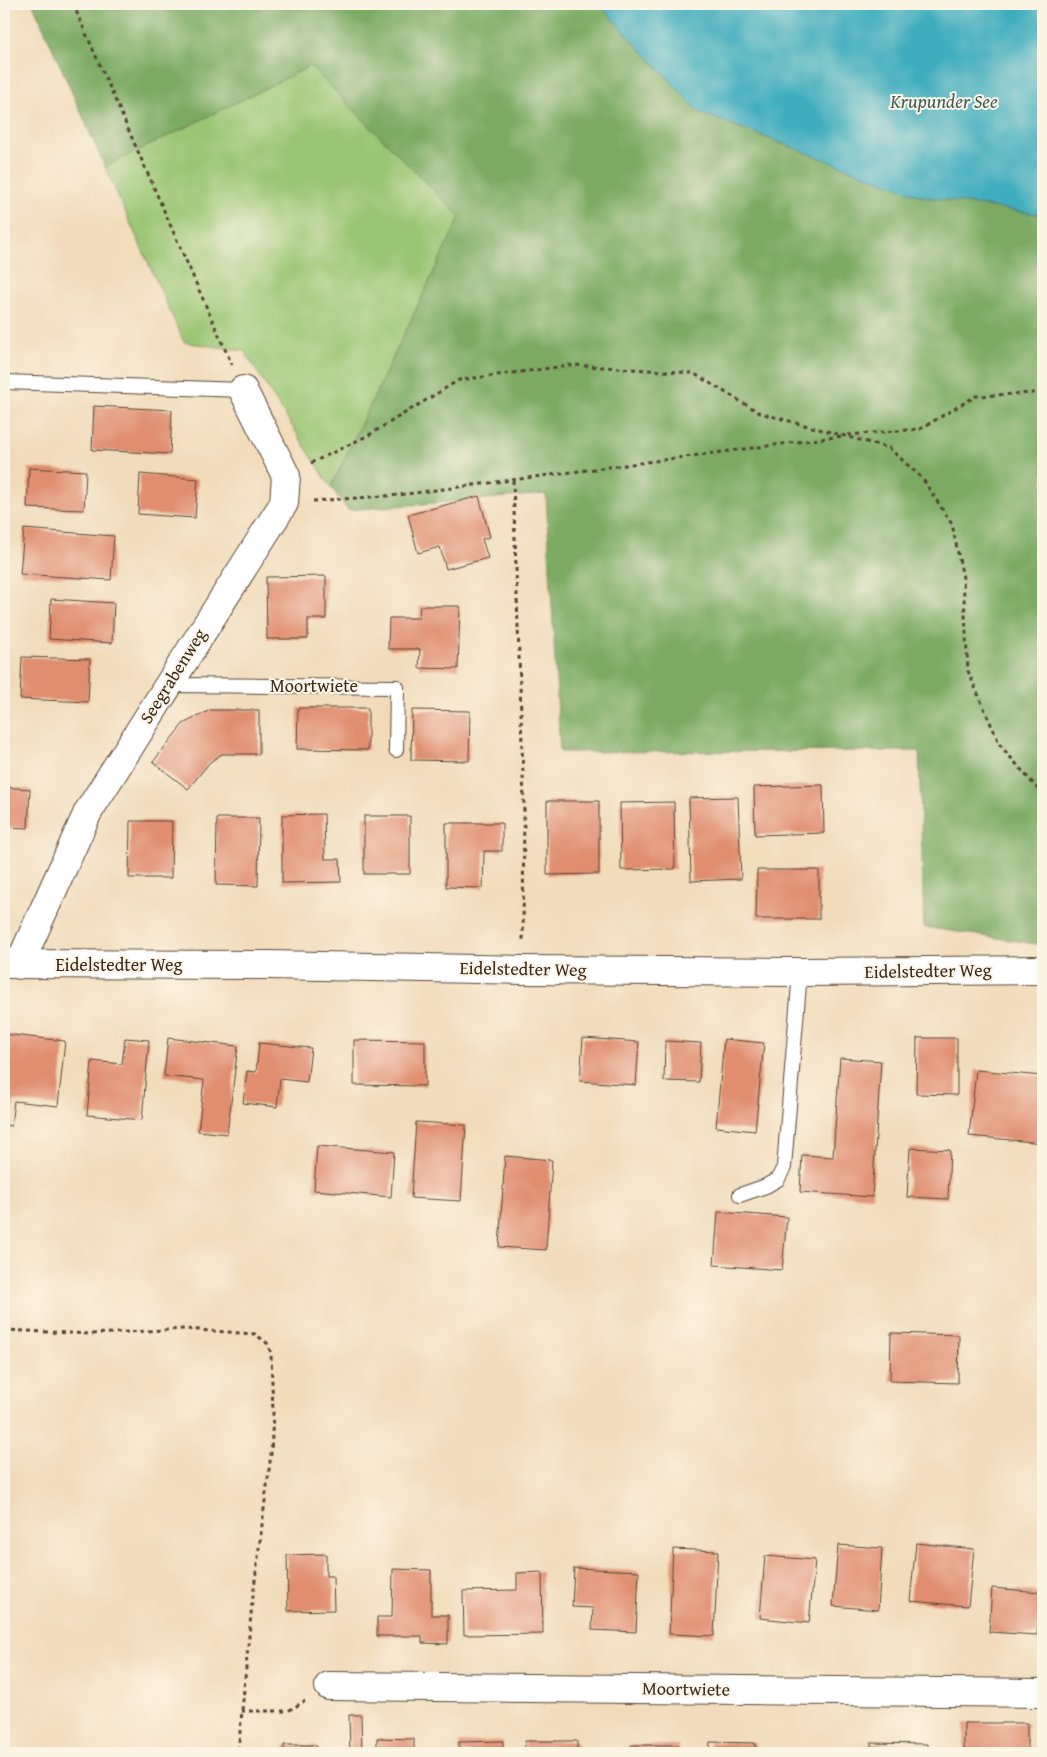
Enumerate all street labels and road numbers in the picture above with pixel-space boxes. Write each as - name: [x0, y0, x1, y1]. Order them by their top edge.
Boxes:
- street label: Seegrabenweg: [132, 623, 213, 729]
- street label: Moortwiete: [270, 672, 358, 699]
- street label: Eidelstedter Weg: [55, 951, 183, 978]
- street label: Eidelstedter Weg: [459, 954, 587, 983]
- street label: Eidelstedter Weg: [864, 956, 992, 985]
- street label: Moortwiete: [642, 1674, 730, 1703]

